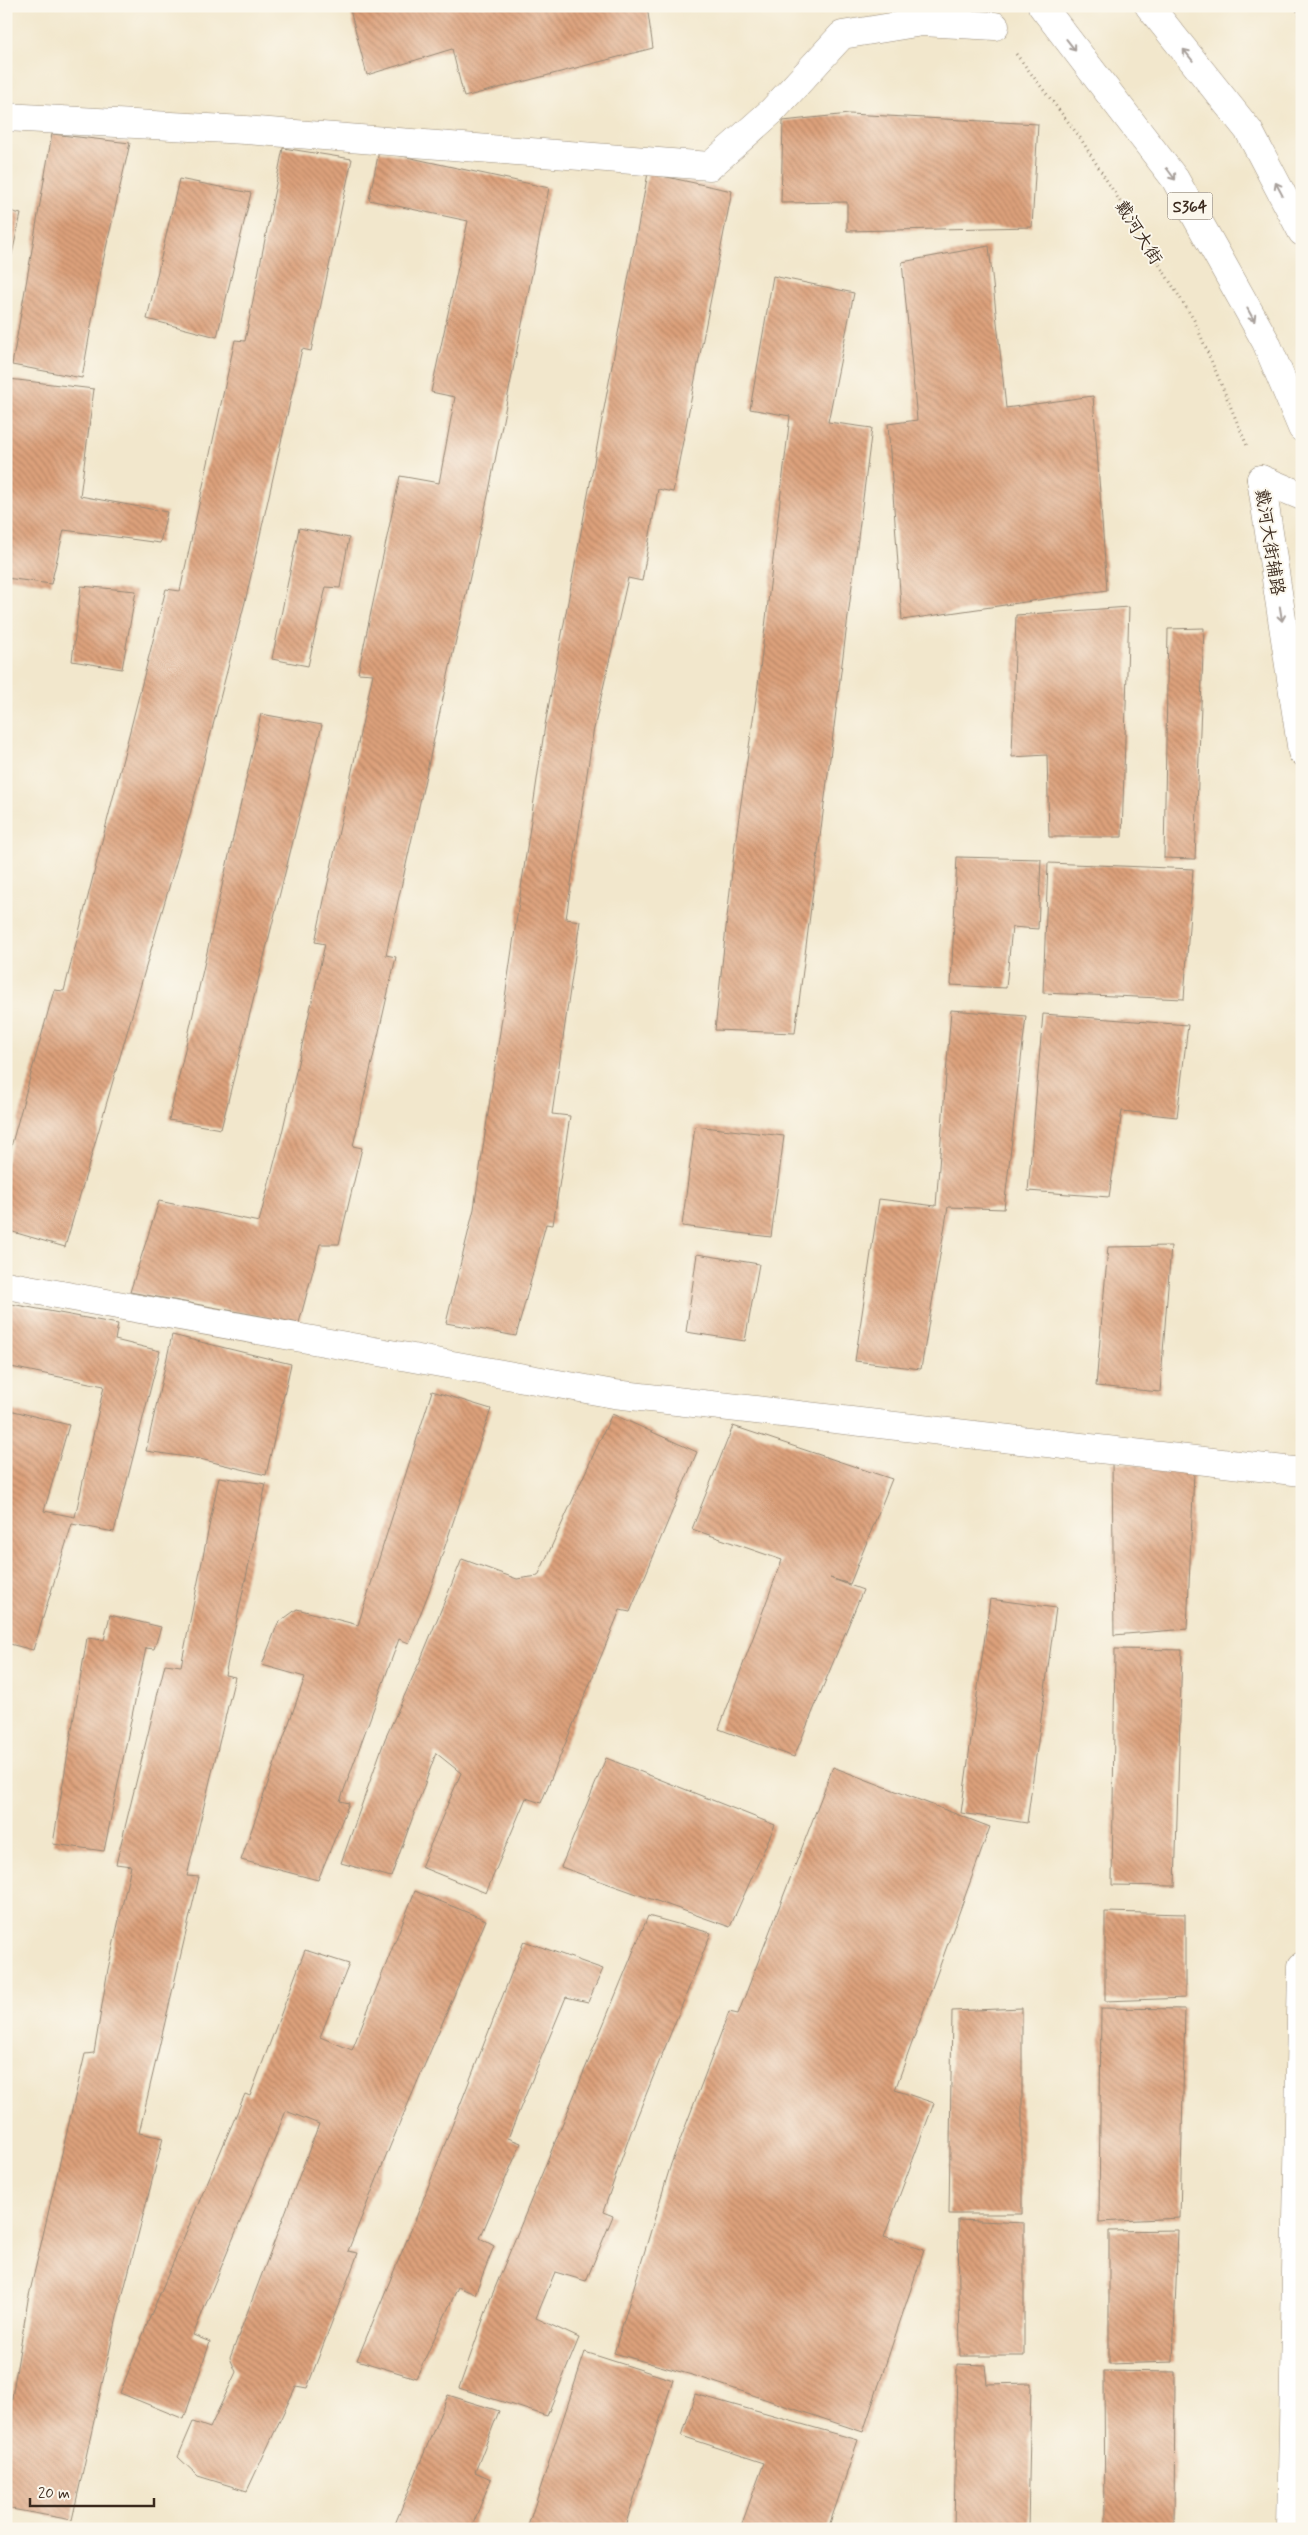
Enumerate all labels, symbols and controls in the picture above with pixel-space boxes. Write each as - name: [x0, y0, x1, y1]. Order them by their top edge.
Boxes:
- one-way arrow: [1066, 38, 1077, 51]
- one-way arrow: [1183, 48, 1193, 62]
- one-way arrow: [1165, 167, 1176, 180]
- one-way arrow: [1274, 181, 1284, 196]
- road number: S364: [1168, 192, 1212, 220]
- street label: 戴河大街: [1109, 196, 1167, 269]
- one-way arrow: [1246, 307, 1256, 322]
- street label: 戴河大街辅路: [1249, 487, 1289, 597]
- one-way arrow: [1276, 605, 1286, 621]
- scale bar: [30, 2475, 154, 2507]
- text: 20 m: [38, 2484, 70, 2504]

